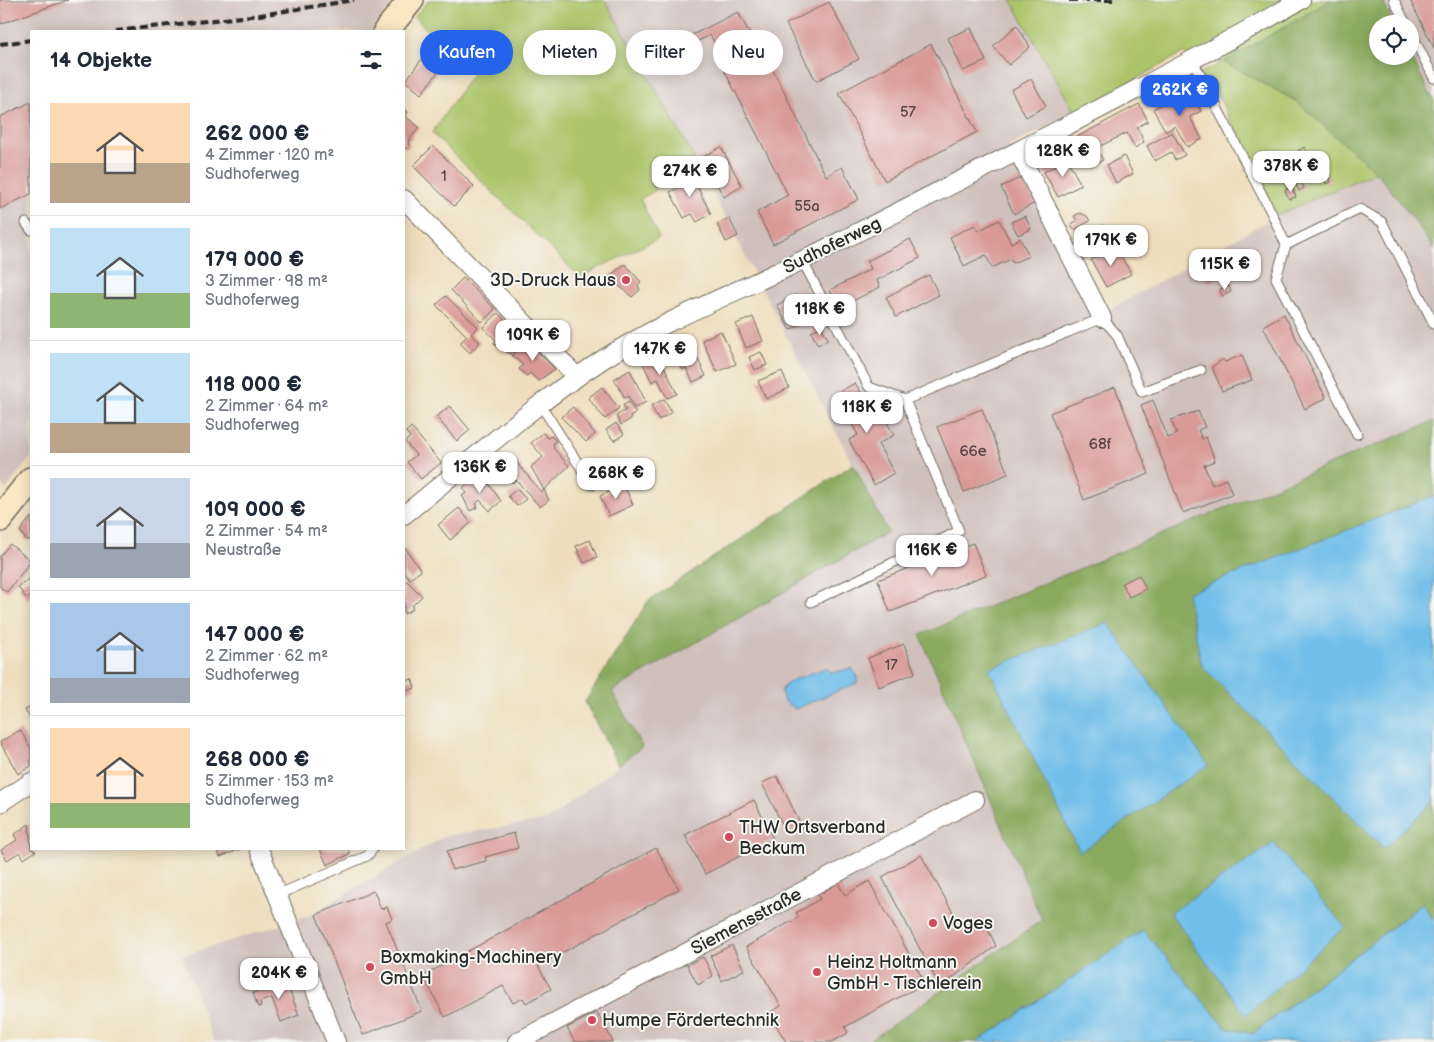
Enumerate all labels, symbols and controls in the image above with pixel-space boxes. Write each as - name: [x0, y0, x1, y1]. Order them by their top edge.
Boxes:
- map controls: [1369, 15, 1419, 65]
- button: locate: [1369, 15, 1419, 65]
- chip: Kaufen: [420, 30, 513, 75]
- chip: Mieten: [523, 30, 616, 75]
- chip: Filter: [626, 30, 703, 75]
- chip: Neu: [713, 30, 783, 75]
- icon: filters: [357, 46, 385, 74]
- text: 14 Objekte: [50, 48, 152, 73]
- pin: 262K €: [1139, 74, 1221, 117]
- text: 262K €: [1152, 81, 1208, 100]
- house number: 57: [900, 103, 917, 122]
- text: 262 000 €: [205, 121, 309, 146]
- icon: home: [90, 123, 150, 183]
- pin: 128K €: [1022, 136, 1104, 178]
- text: 128K €: [1036, 142, 1090, 161]
- text: 4 Zimmer · 120 m²: [205, 146, 334, 165]
- pin: 378K €: [1250, 150, 1332, 193]
- pin: 274K €: [649, 156, 731, 198]
- text: 378K €: [1263, 157, 1319, 176]
- text: 274K €: [663, 162, 717, 181]
- text: Sudhoferweg: [205, 165, 300, 184]
- house number: 1: [441, 167, 447, 186]
- house number: 55a: [794, 197, 820, 216]
- street label: Sudhoferweg: [780, 213, 885, 278]
- pin: 179K €: [1070, 224, 1152, 267]
- text: 179K €: [1085, 231, 1137, 250]
- text: 179 000 €: [205, 247, 304, 272]
- icon: home: [90, 248, 150, 308]
- pin: 115K €: [1184, 248, 1266, 291]
- text: 115K €: [1200, 255, 1250, 274]
- place label: 3D-Druck Haus: [490, 270, 616, 291]
- text: 3 Zimmer · 98 m²: [205, 272, 328, 291]
- marker: 3D-Druck Haus: [620, 274, 632, 286]
- text: Sudhoferweg: [205, 291, 300, 310]
- pin: 118K €: [779, 294, 861, 336]
- text: 118K €: [795, 300, 845, 319]
- pin: 109K €: [492, 320, 574, 362]
- text: 109K €: [506, 326, 560, 345]
- pin: 147K €: [619, 334, 701, 376]
- text: 147K €: [634, 340, 686, 359]
- text: 118 000 €: [205, 372, 302, 397]
- icon: home: [90, 373, 150, 433]
- pin: 118K €: [826, 392, 908, 434]
- text: 2 Zimmer · 64 m²: [205, 397, 328, 416]
- text: 118K €: [842, 398, 892, 417]
- text: Sudhoferweg: [205, 416, 300, 435]
- house number: 68f: [1089, 435, 1112, 454]
- house number: 66e: [959, 442, 987, 461]
- pin: 136K €: [439, 452, 521, 494]
- text: 136K €: [453, 458, 507, 477]
- pin: 268K €: [575, 458, 657, 500]
- text: 268K €: [588, 464, 644, 483]
- text: 109 000 €: [205, 497, 306, 522]
- icon: home: [90, 498, 150, 558]
- text: 2 Zimmer · 54 m²: [205, 522, 328, 541]
- pin: 116K €: [891, 534, 973, 577]
- text: Neustraße: [205, 541, 281, 560]
- text: 116K €: [907, 541, 957, 560]
- text: 147 000 €: [205, 622, 304, 647]
- icon: home: [90, 623, 150, 683]
- text: 2 Zimmer · 62 m²: [205, 647, 328, 666]
- house number: 17: [884, 656, 898, 675]
- text: Sudhoferweg: [205, 666, 300, 685]
- text: 268 000 €: [205, 747, 309, 772]
- icon: home: [90, 748, 150, 808]
- text: 5 Zimmer · 153 m²: [205, 772, 334, 791]
- text: Sudhoferweg: [205, 791, 300, 810]
- place label: THW Ortsverband Beckum: [739, 817, 885, 859]
- marker: THW Ortsverband Beckum: [723, 831, 735, 843]
- street label: Siemensstraße: [687, 883, 805, 959]
- place label: Voges: [943, 913, 993, 934]
- marker: Voges: [927, 917, 939, 929]
- place label: Boxmaking-Machinery GmbH: [380, 947, 562, 989]
- place label: Heinz Holtmann GmbH - Tischlerein: [827, 952, 982, 994]
- pin: 204K €: [238, 958, 320, 1000]
- marker: Boxmaking-Machinery GmbH: [364, 961, 376, 973]
- text: 204K €: [251, 964, 307, 983]
- marker: Heinz Holtmann GmbH - Tischlerein: [811, 966, 823, 978]
- place label: Humpe Fördertechnik: [602, 1010, 779, 1031]
- marker: Humpe Fördertechnik: [586, 1014, 598, 1026]

